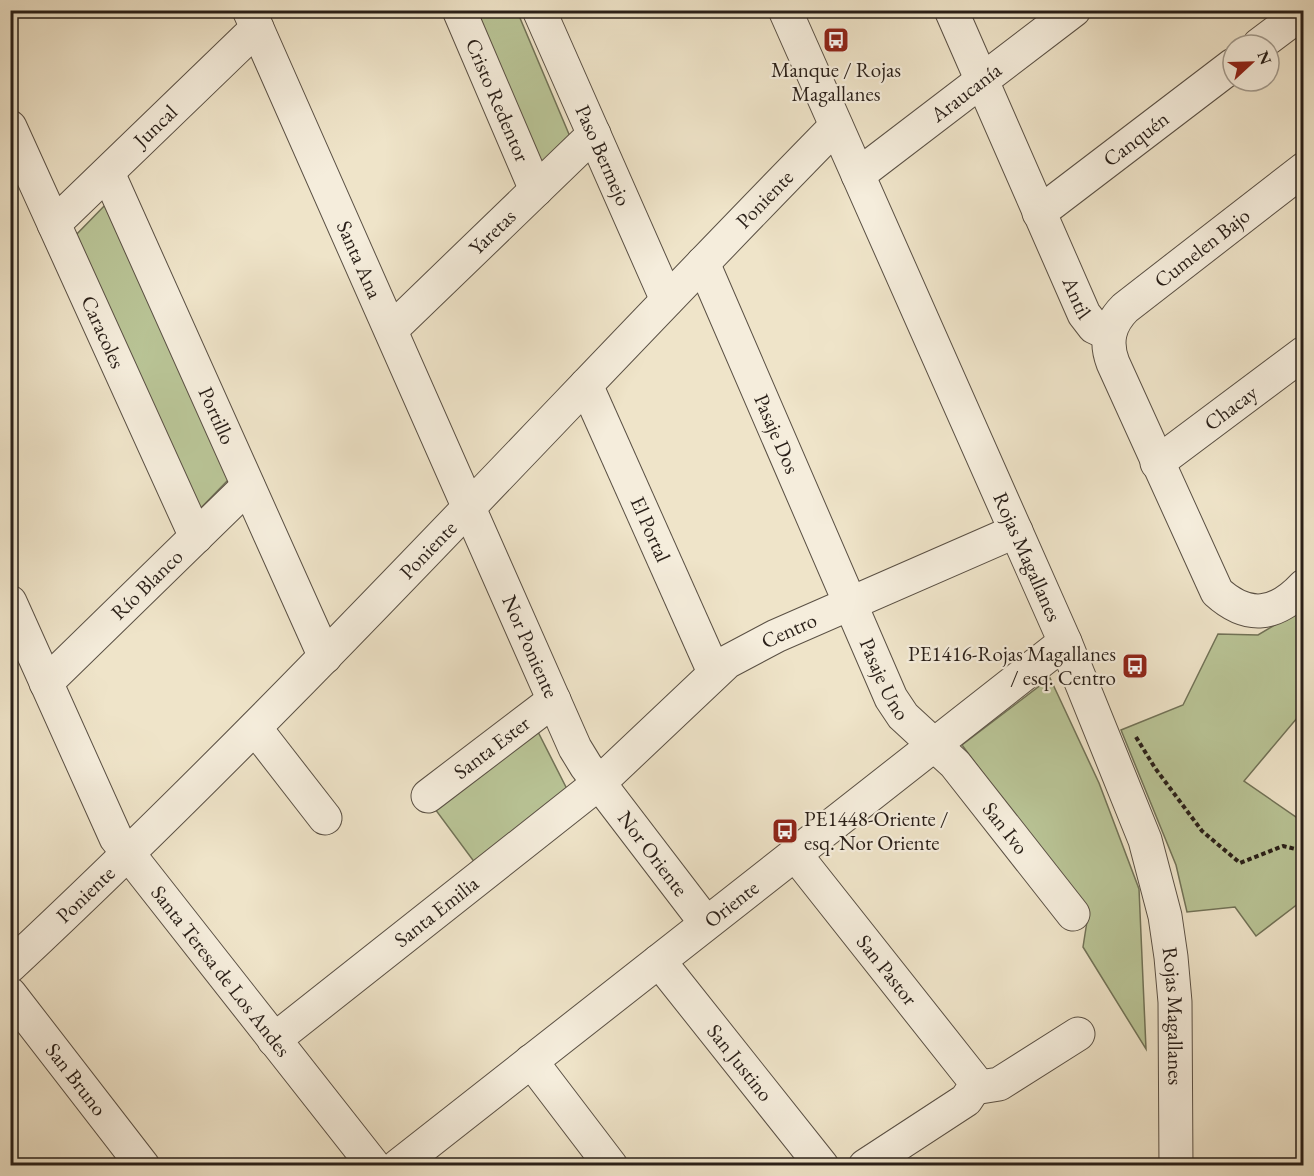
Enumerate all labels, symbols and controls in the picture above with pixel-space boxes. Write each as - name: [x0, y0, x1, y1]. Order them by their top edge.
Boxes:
- bus stop icon: Manque / Rojas Magallanes: [821, 25, 851, 55]
- north arrow: [1221, 33, 1281, 93]
- street label: Cristo Redentor: [460, 34, 536, 166]
- text: N: [1252, 48, 1277, 68]
- place label: Manque / Rojas Magallanes: [771, 56, 901, 107]
- street label: Araucanía: [924, 56, 1007, 128]
- street label: Juncal: [126, 98, 183, 155]
- street label: Paso Bermejo: [570, 101, 638, 210]
- street label: Canquén: [1097, 105, 1174, 172]
- street label: Poniente: [730, 164, 799, 234]
- street label: Cumelen Bajo: [1148, 202, 1255, 294]
- street label: Yaretas: [463, 203, 522, 261]
- street label: Santa Ana: [331, 216, 389, 303]
- street label: Antil: [1056, 272, 1097, 325]
- street label: Caracoles: [75, 291, 132, 373]
- street label: Chacay: [1198, 378, 1263, 436]
- street label: Portillo: [193, 383, 242, 449]
- street label: Pasaje Dos: [748, 390, 806, 478]
- street label: Rojas Magallanes: [987, 488, 1068, 626]
- street label: El Portal: [624, 492, 677, 566]
- street label: Poniente: [393, 514, 462, 585]
- street label: Río Blanco: [105, 543, 188, 625]
- street label: Nor Poniente: [496, 591, 565, 702]
- street label: Centro: [756, 606, 821, 655]
- street label: Pasaje Uno: [854, 634, 916, 725]
- place label: PE1416-Rojas Magallanes / esq. Centro: [908, 640, 1116, 691]
- bus stop icon: PE1416-Rojas Magallanes / esq. Centro: [1120, 651, 1150, 681]
- street label: Santa Ester: [448, 709, 535, 785]
- street label: San Ivo: [977, 796, 1035, 860]
- street label: Nor Oriente: [612, 805, 695, 901]
- place label: PE1448-Oriente / esq. Nor Oriente: [804, 805, 948, 856]
- bus stop icon: PE1448-Oriente / esq. Nor Oriente: [770, 816, 800, 846]
- street label: Poniente: [50, 860, 120, 929]
- street label: Santa Emilia: [388, 869, 484, 953]
- street label: Oriente: [698, 874, 764, 934]
- street label: Santa Teresa de Los Andes: [145, 879, 297, 1062]
- street label: San Pastor: [851, 929, 924, 1011]
- street label: Rojas Magallanes: [1157, 945, 1190, 1086]
- street label: San Justino: [701, 1018, 779, 1107]
- street label: San Bruno: [40, 1037, 113, 1121]

